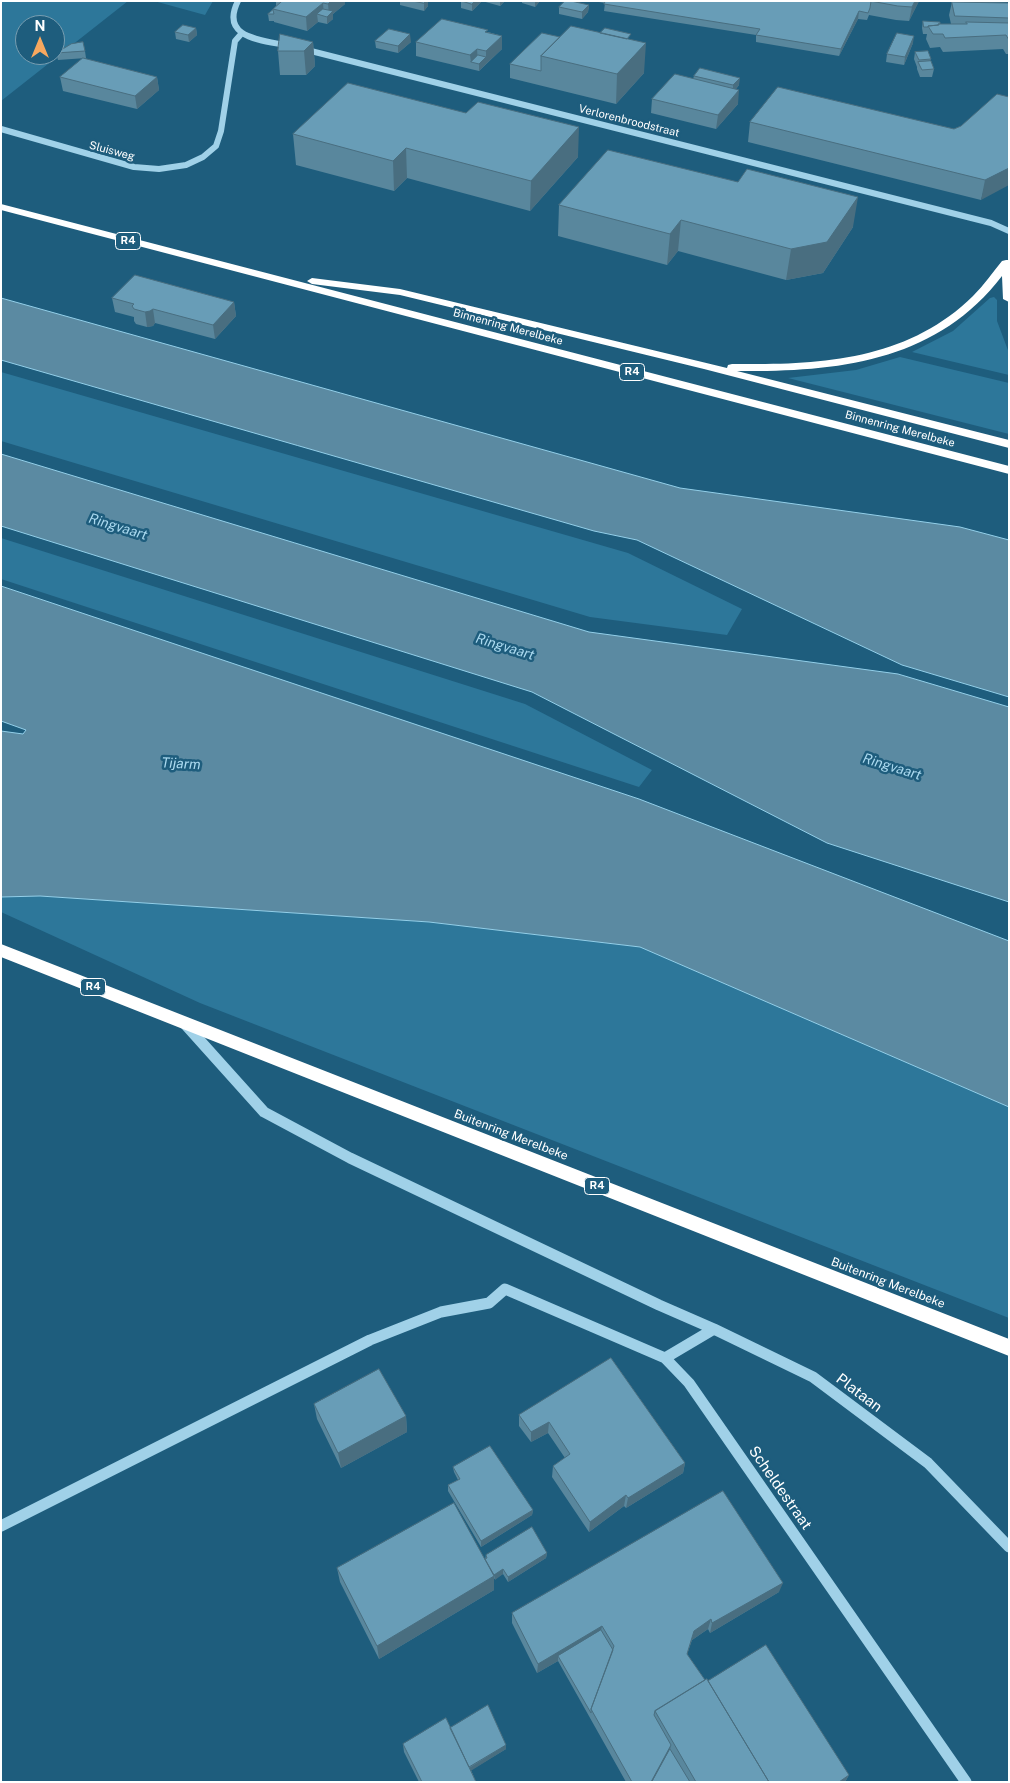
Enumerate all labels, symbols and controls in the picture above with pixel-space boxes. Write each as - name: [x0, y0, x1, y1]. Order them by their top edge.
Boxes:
- north arrow: [15, 15, 65, 65]
- text: N: [35, 18, 45, 34]
- street label: Verlorenbroodstraat: [577, 102, 681, 140]
- street label: Sluisweg: [88, 139, 136, 163]
- road number: R4: [116, 232, 140, 250]
- street label: Binnenring Merelbeke: [452, 306, 564, 348]
- road number: R4: [620, 364, 644, 381]
- street label: Binnenring Merelbeke: [844, 408, 956, 450]
- water label: Ringvaart: [87, 510, 149, 544]
- water label: Ringvaart: [474, 630, 536, 664]
- water label: Ringvaart: [861, 750, 923, 784]
- water label: Tijarm: [161, 755, 201, 773]
- road number: R4: [80, 979, 106, 996]
- street label: Buitenring Merelbeke: [452, 1107, 570, 1163]
- road number: R4: [584, 1178, 610, 1194]
- street label: Buitenring Merelbeke: [829, 1255, 947, 1311]
- street label: Plataan: [832, 1370, 886, 1416]
- street label: Scheldestraat: [745, 1443, 815, 1533]

